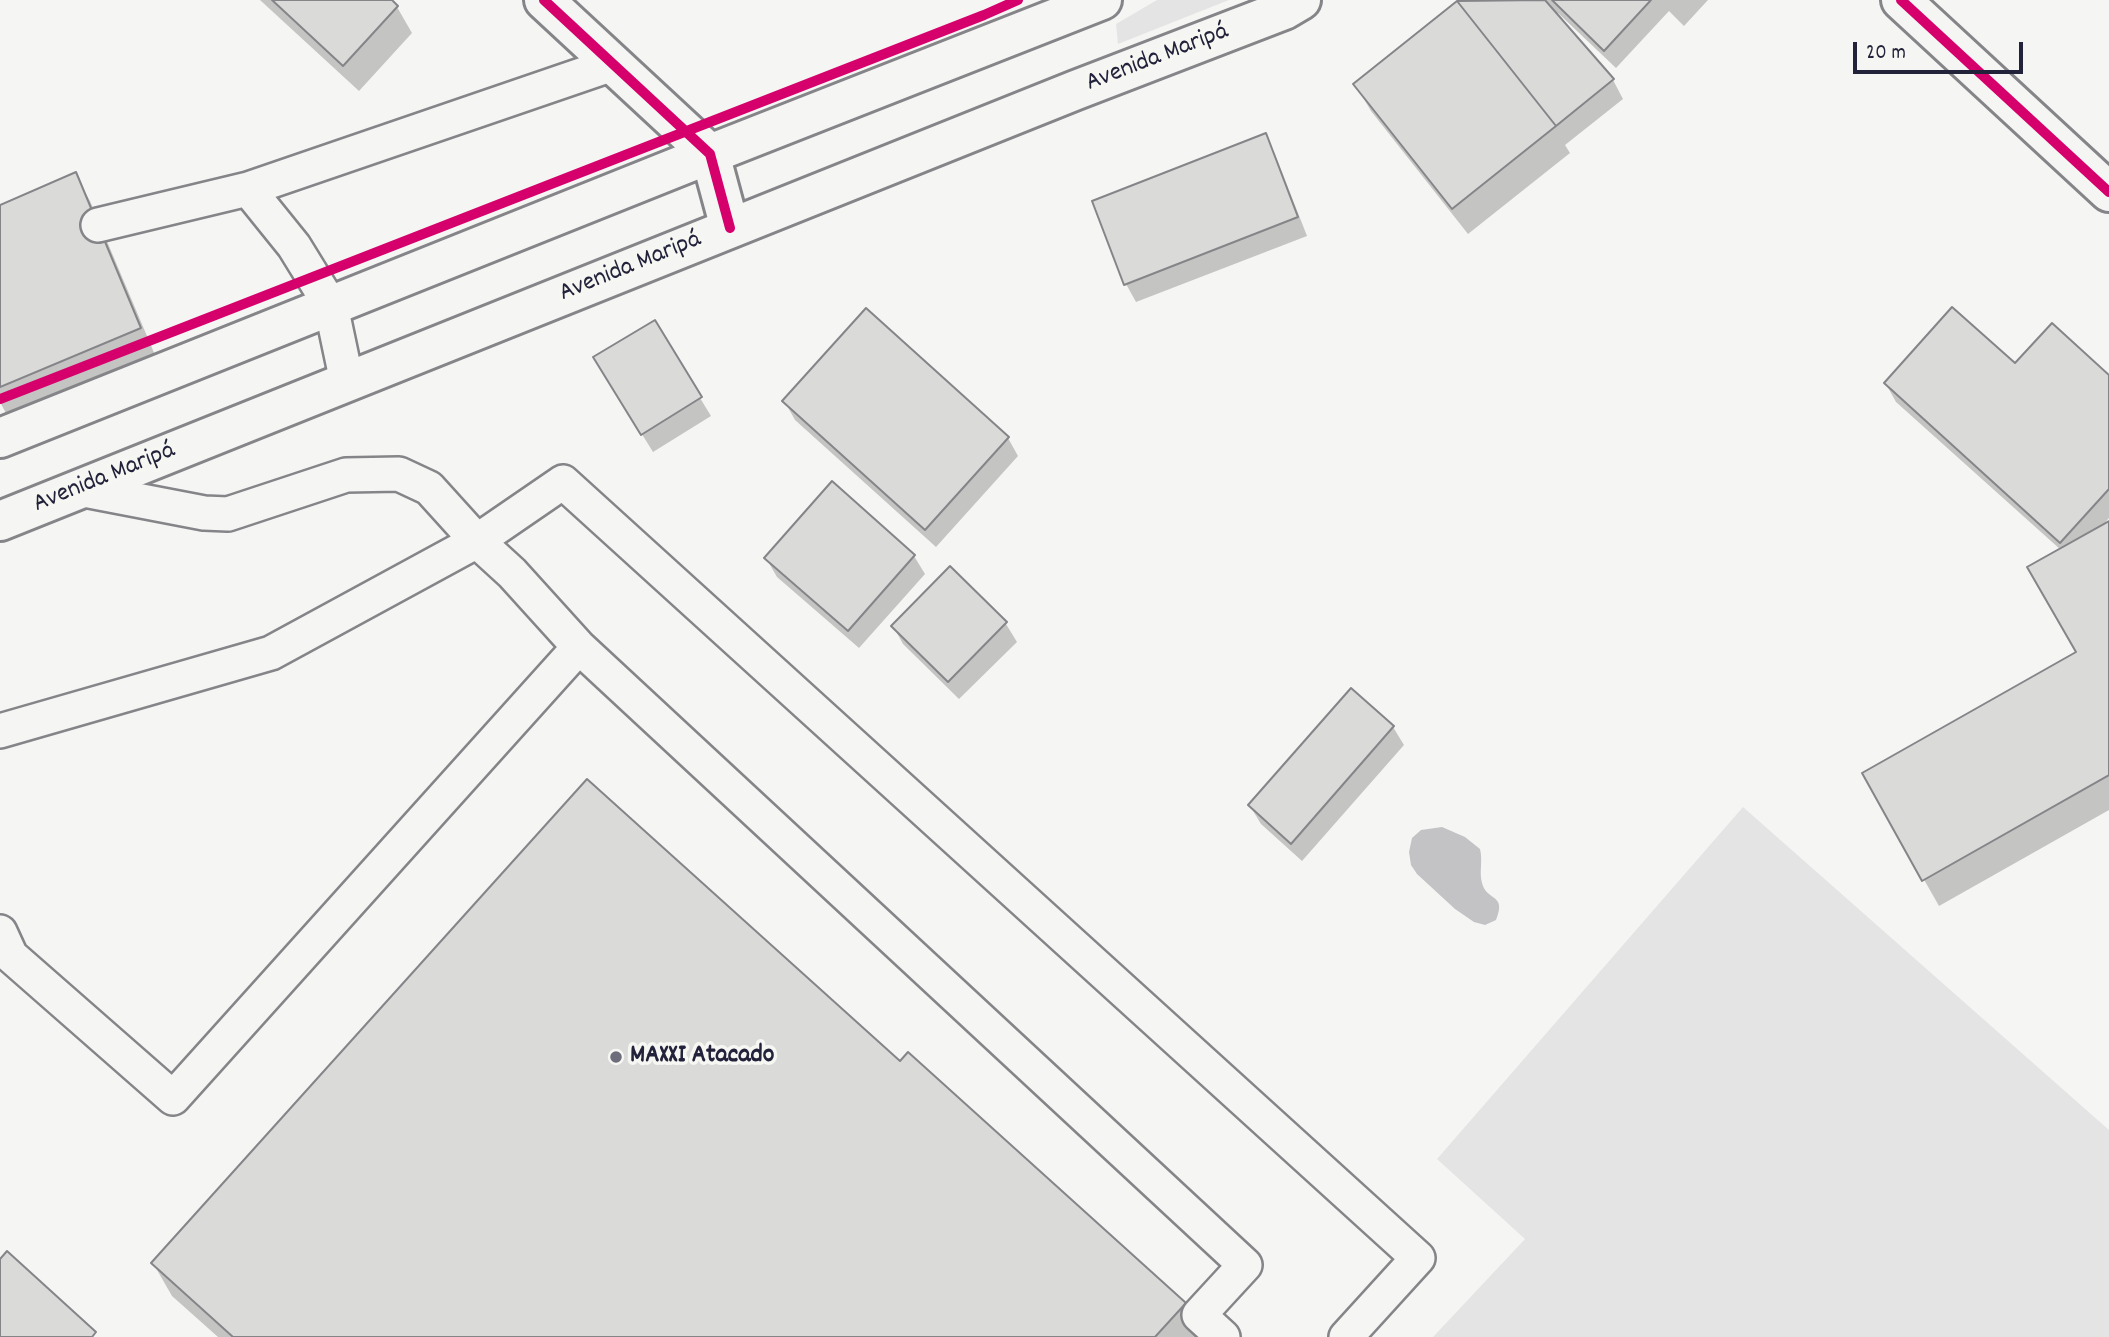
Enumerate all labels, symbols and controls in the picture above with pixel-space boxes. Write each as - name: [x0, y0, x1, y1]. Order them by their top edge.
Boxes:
- street label: Avenida Maripá: [1082, 17, 1234, 101]
- scale bar: [1857, 28, 2027, 72]
- text: 20 m: [1866, 39, 1906, 69]
- street label: Avenida Maripá: [555, 225, 707, 311]
- street label: Avenida Maripá: [29, 436, 181, 522]
- place label: MAXXI Atacado: [630, 1041, 774, 1073]
- marker: MAXXI Atacado: [608, 1049, 624, 1065]

